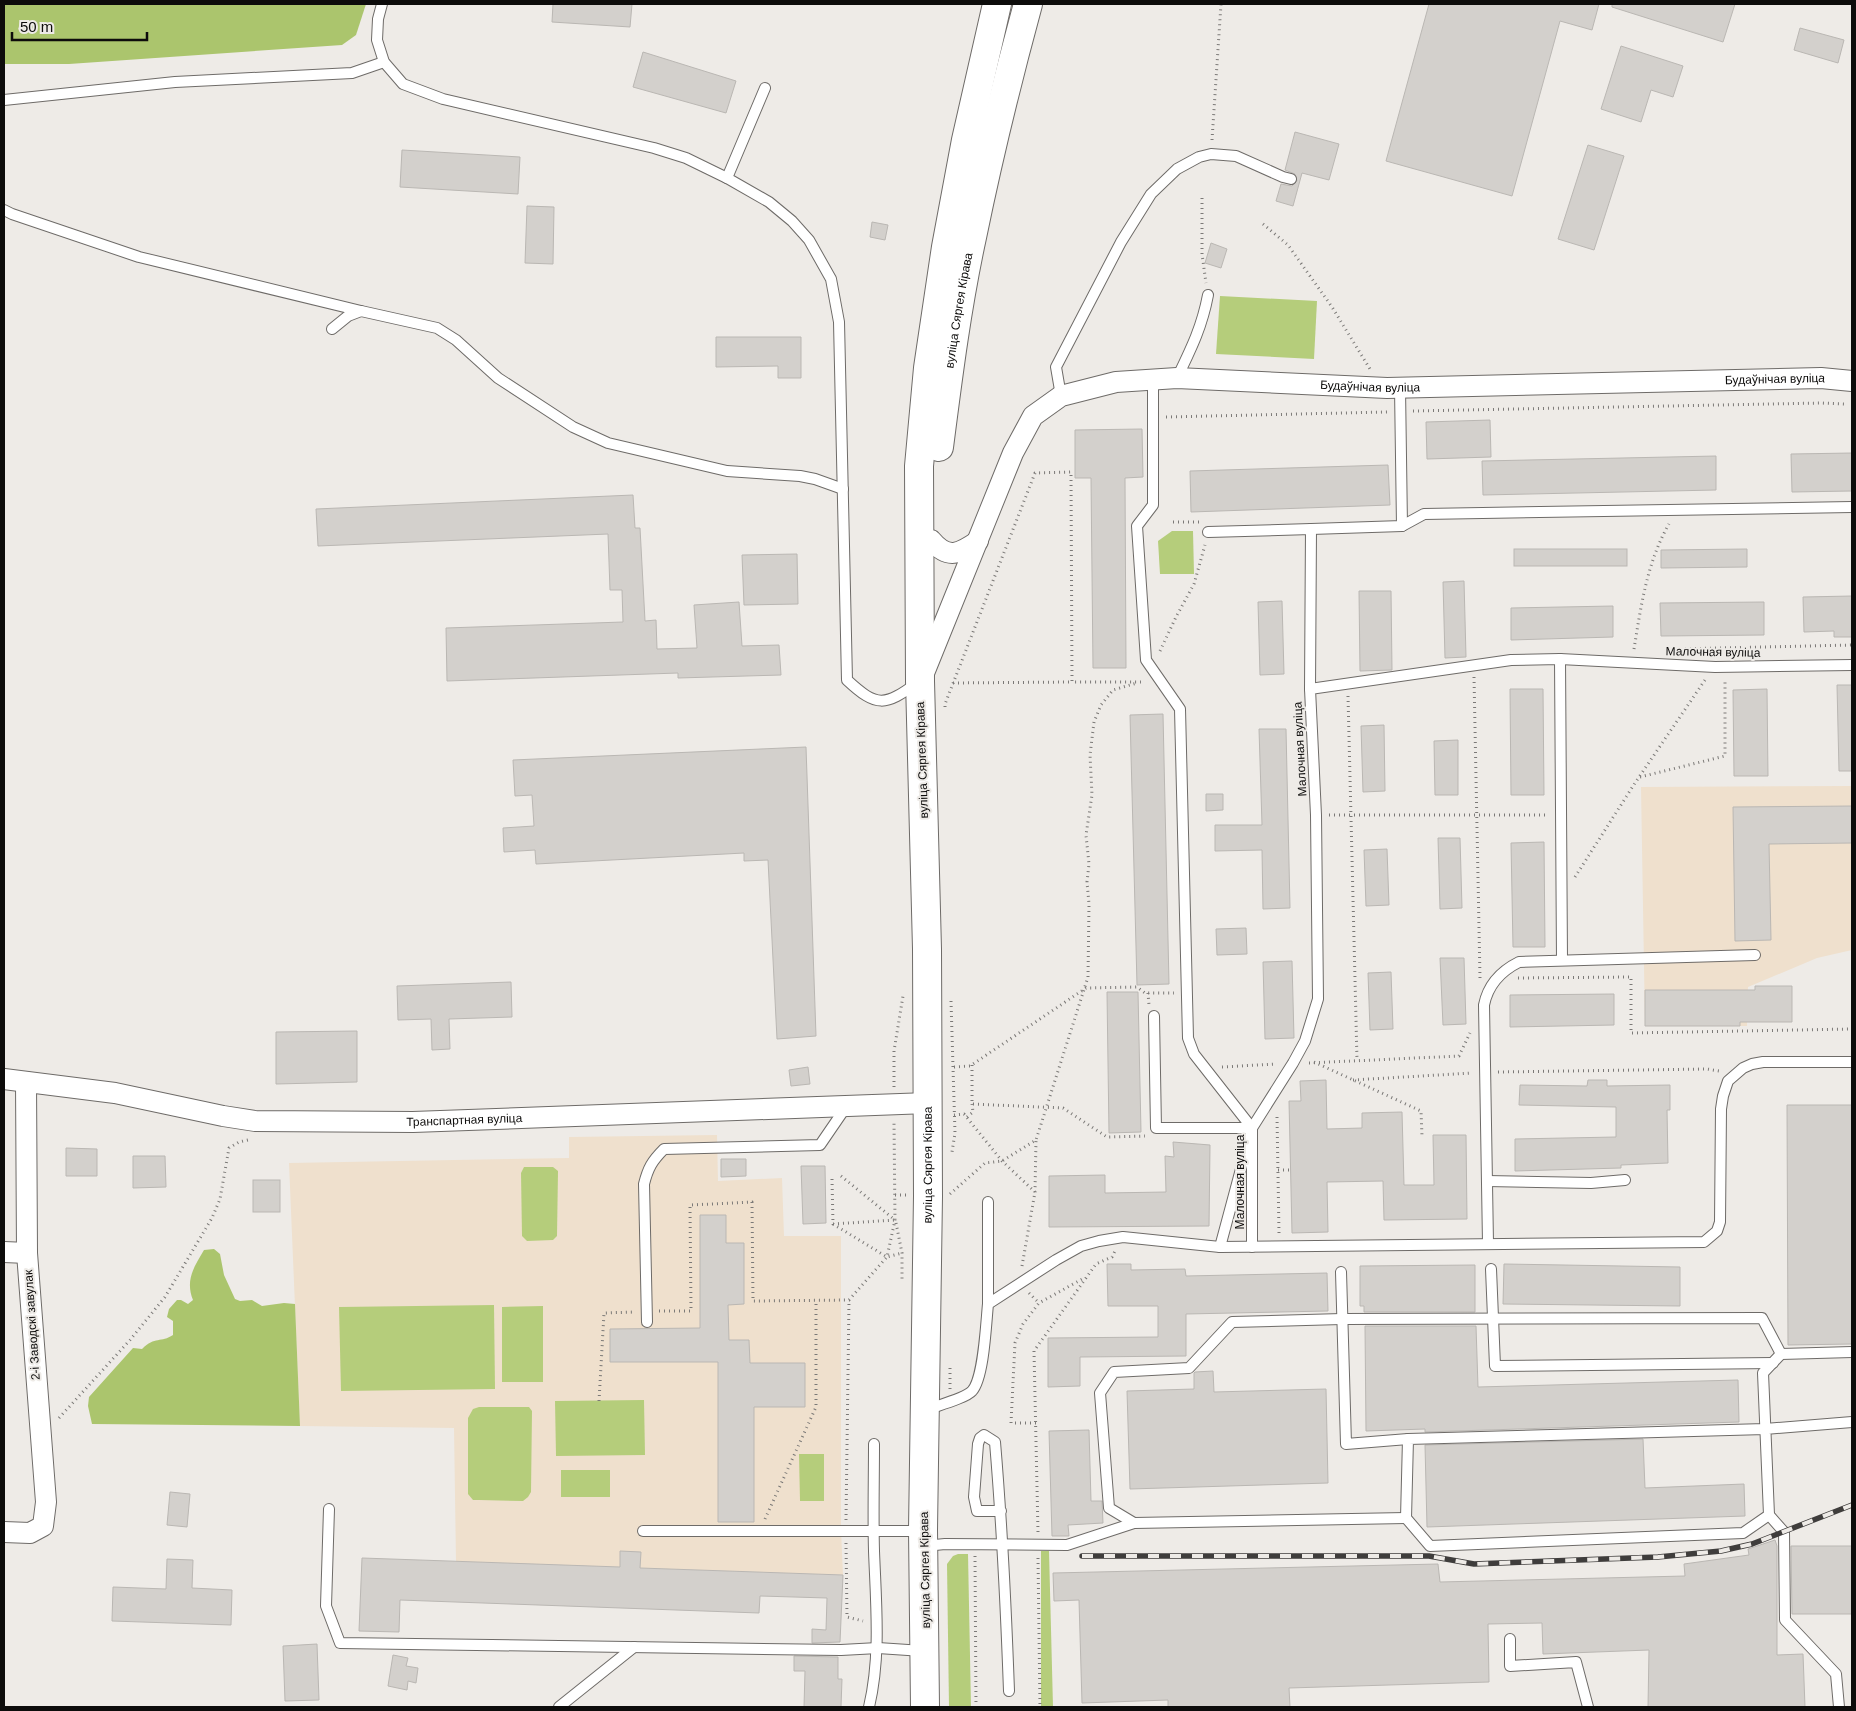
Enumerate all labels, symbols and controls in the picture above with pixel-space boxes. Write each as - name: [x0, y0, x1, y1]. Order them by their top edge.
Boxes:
- scale bar: [12, 10, 148, 42]
- text: 50 m: [20, 18, 53, 35]
- street label: вуліца Сяргея Кірава: [942, 251, 976, 369]
- street label: Будаўнічая вуліца: [1725, 371, 1826, 387]
- street label: Будаўнічая вуліца: [1320, 378, 1421, 395]
- street label: Малочная вуліца: [1665, 644, 1761, 660]
- street label: вуліца Сяргея Кірава: [913, 701, 931, 819]
- street label: Малочная вуліца: [1291, 701, 1309, 797]
- street label: вуліца Сяргея Кірава: [921, 1106, 935, 1224]
- street label: Транспартная вуліца: [406, 1111, 523, 1129]
- street label: Малочная вуліца: [1233, 1134, 1247, 1229]
- street label: 2-і Заводскі завулак: [21, 1269, 43, 1381]
- street label: вуліца Сяргея Кірава: [917, 1511, 933, 1629]

